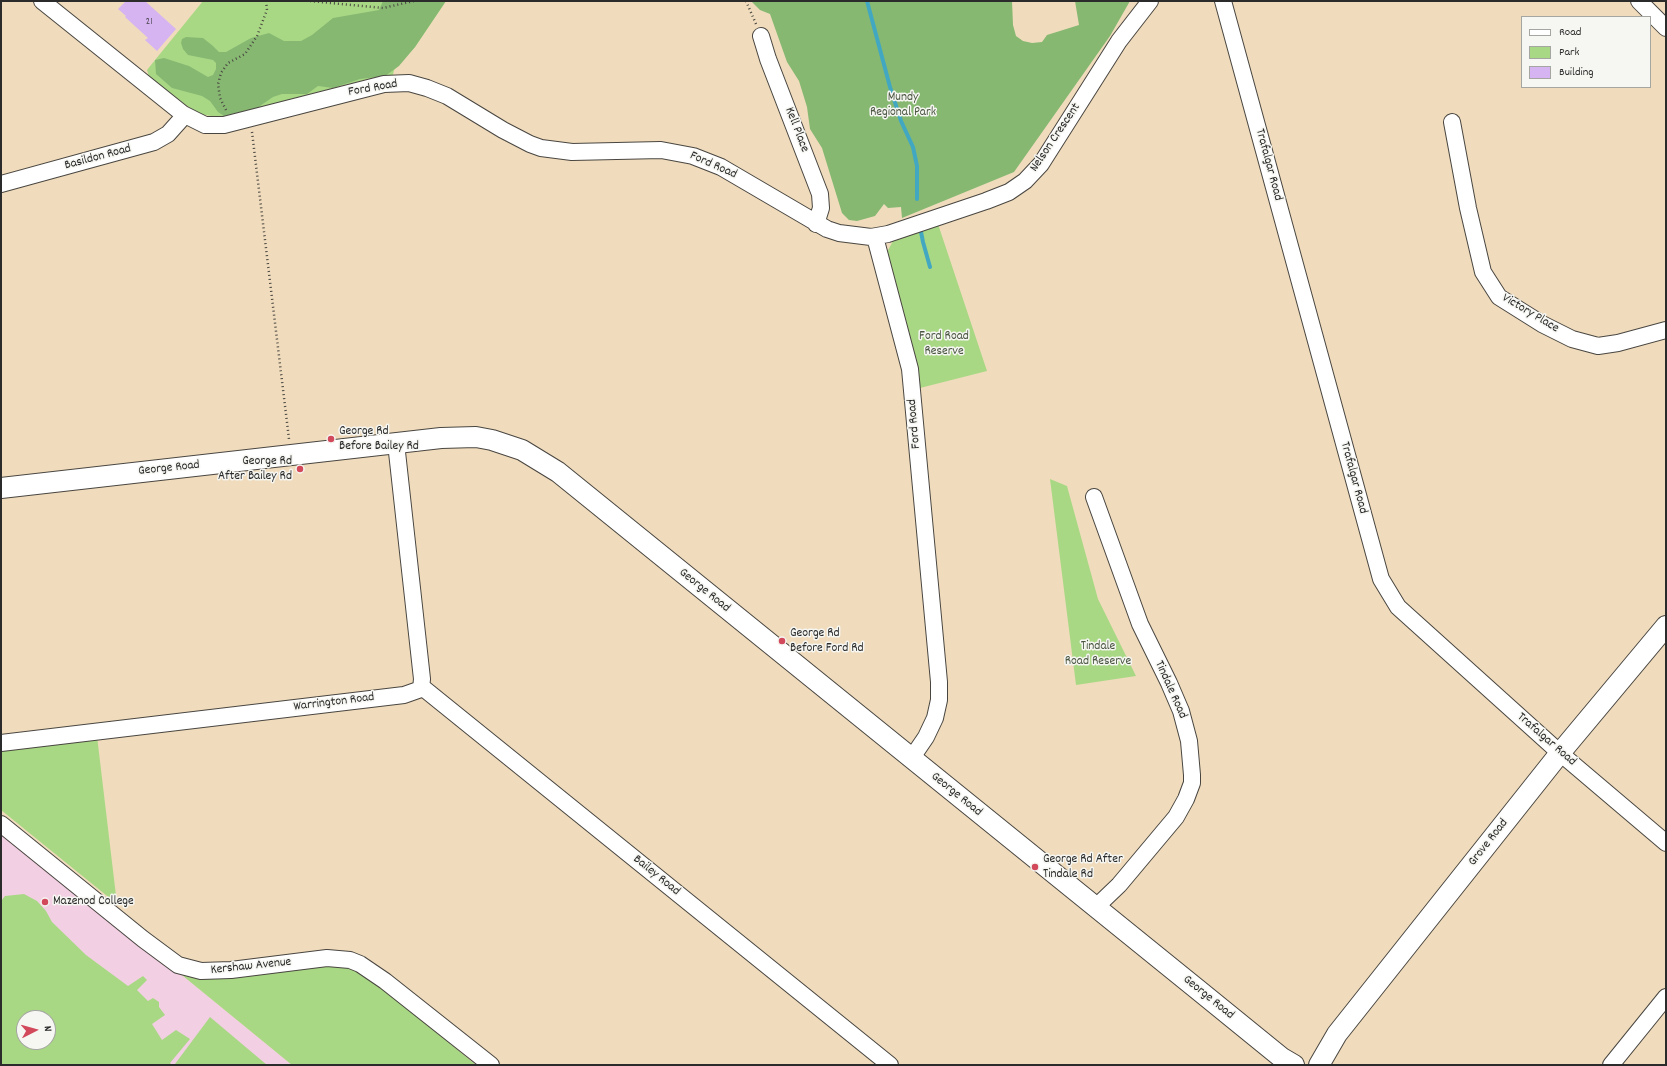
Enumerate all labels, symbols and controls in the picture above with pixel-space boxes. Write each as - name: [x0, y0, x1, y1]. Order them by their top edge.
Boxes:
- house number: 21: [145, 15, 153, 29]
- legend: [1521, 16, 1651, 88]
- text: Road: [1559, 24, 1581, 41]
- text: Park: [1559, 44, 1579, 61]
- text: Building: [1559, 64, 1594, 81]
- street label: Ford Road: [347, 77, 399, 101]
- park label: Mundy Regional Park: [870, 90, 936, 121]
- street label: Nelson Crescent: [1027, 101, 1085, 175]
- street label: Kell Place: [780, 105, 812, 155]
- street label: Trafalgar Road: [1251, 127, 1285, 203]
- street label: Basildon Road: [63, 142, 133, 174]
- street label: Ford Road: [687, 149, 739, 183]
- street label: Victory Place: [1499, 291, 1561, 337]
- park label: Ford Road Reserve: [919, 329, 969, 360]
- street label: Ford Road: [905, 399, 925, 449]
- place label: George Rd Before Bailey Rd: [339, 424, 419, 455]
- marker: George Rd Before Bailey Rd: [326, 434, 336, 444]
- street label: Trafalgar Road: [1336, 440, 1370, 516]
- place label: George Rd After Bailey Rd: [218, 454, 292, 485]
- street label: George Road: [138, 458, 200, 480]
- marker: George Rd After Bailey Rd: [295, 464, 305, 474]
- street label: George Road: [675, 566, 733, 616]
- place label: George Rd Before Ford Rd: [790, 626, 864, 657]
- marker: George Rd Before Ford Rd: [777, 636, 787, 646]
- park label: Tindale Road Reserve: [1065, 639, 1131, 670]
- street label: Tindale Road: [1150, 659, 1190, 721]
- street label: Warrington Road: [293, 690, 375, 716]
- street label: Trafalgar Road: [1513, 710, 1579, 770]
- street label: George Road: [927, 770, 985, 820]
- street label: Grove Road: [1466, 816, 1512, 870]
- street label: Bailey Road: [629, 852, 683, 900]
- place label: George Rd After Tindale Rd: [1043, 852, 1123, 883]
- marker: George Rd After Tindale Rd: [1030, 862, 1040, 872]
- place label: Mazenod College: [53, 894, 134, 910]
- marker: Mazenod College: [40, 897, 50, 907]
- street label: Kershaw Avenue: [210, 955, 292, 979]
- street label: George Road: [1179, 973, 1237, 1023]
- north arrow: [16, 1010, 56, 1050]
- text: N: [39, 1025, 55, 1032]

